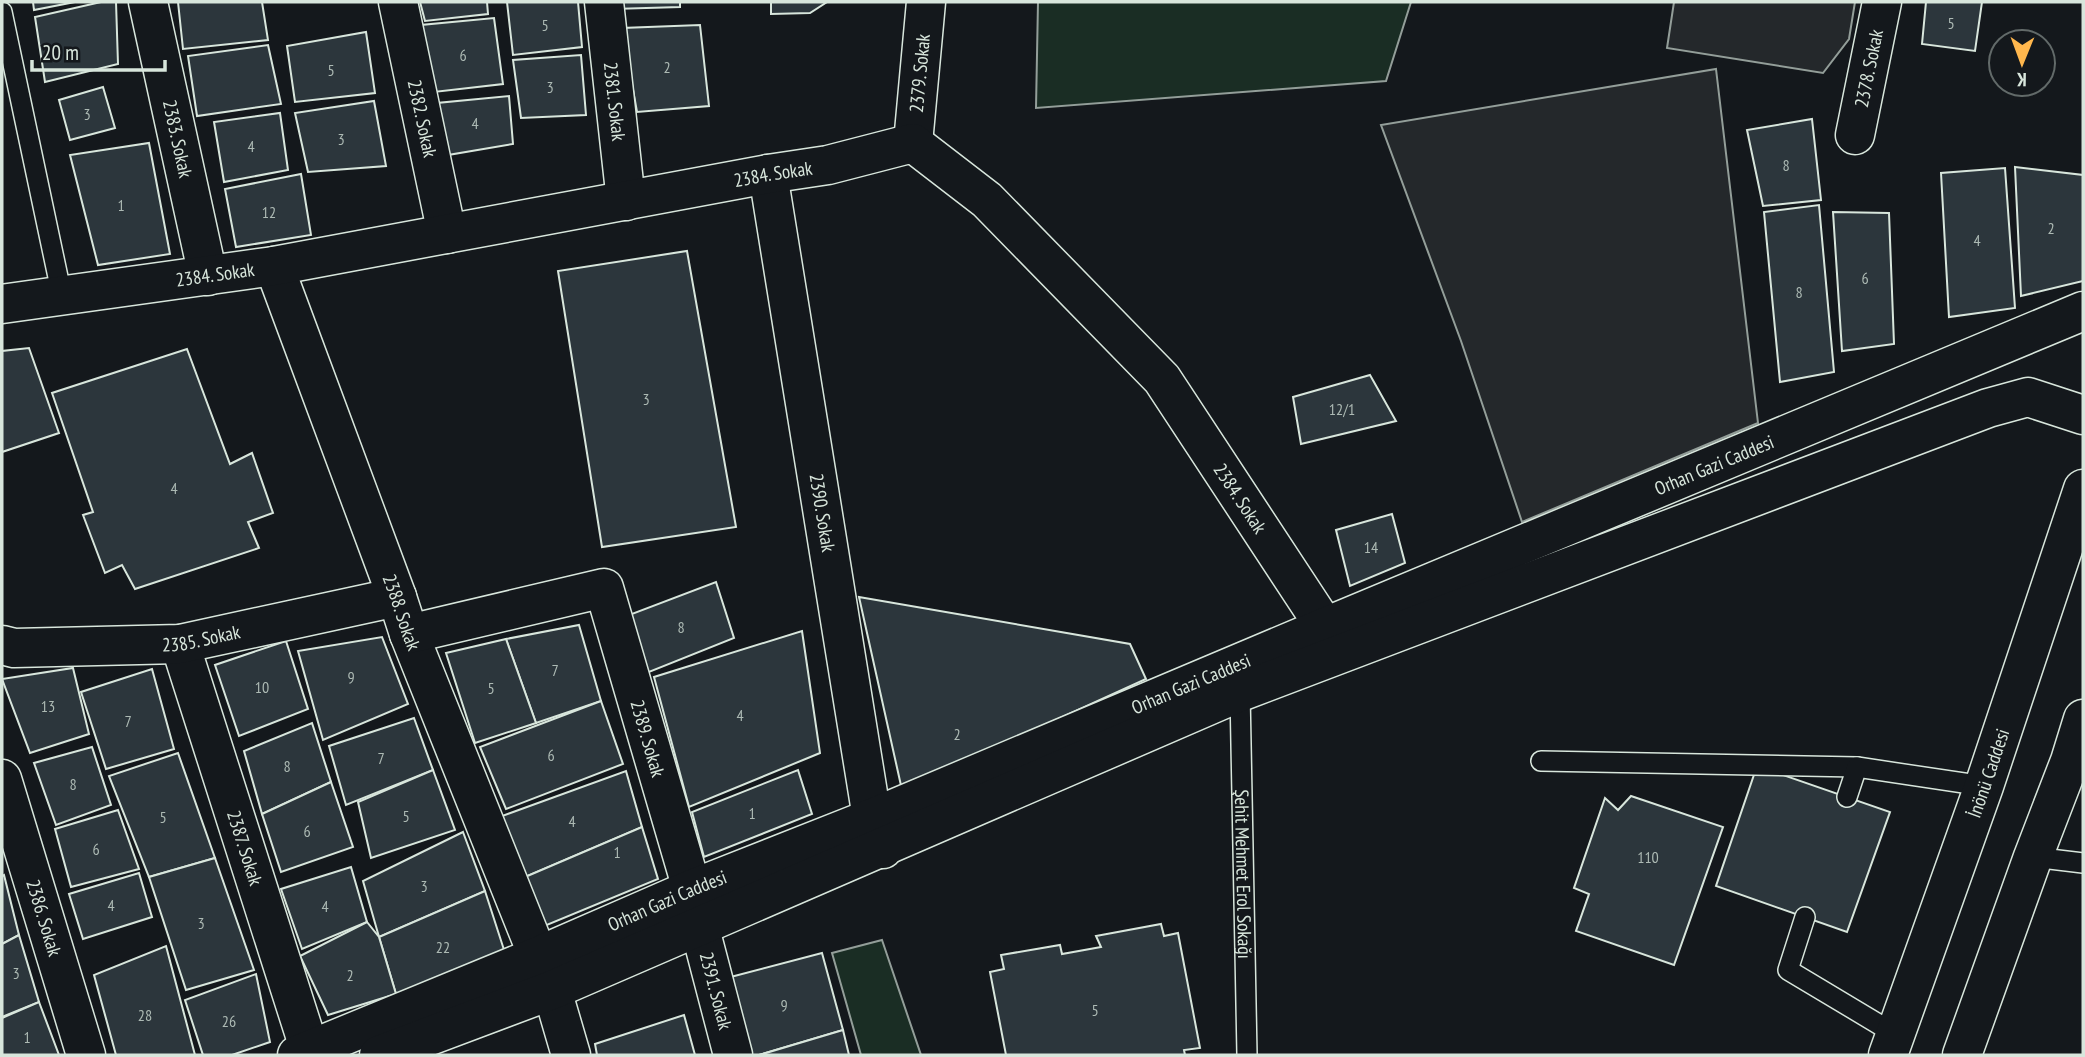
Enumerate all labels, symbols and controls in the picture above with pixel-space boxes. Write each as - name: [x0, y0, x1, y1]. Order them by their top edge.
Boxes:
- house number: 5: [1947, 13, 1955, 33]
- house number: 5: [541, 15, 549, 35]
- street label: 2378. Sokak: [1849, 27, 1888, 110]
- scale bar: [32, 28, 164, 72]
- north arrow: [1987, 28, 2057, 98]
- street label: 2379. Sokak: [904, 32, 935, 114]
- text: 20 m: [42, 39, 79, 66]
- house number: 6: [459, 45, 467, 65]
- house number: 2: [663, 57, 671, 77]
- house number: 5: [327, 60, 335, 80]
- street label: 2381. Sokak: [599, 61, 631, 143]
- text: K: [2016, 68, 2027, 92]
- street label: 2382. Sokak: [403, 77, 443, 160]
- house number: 3: [546, 77, 554, 97]
- street label: 2383. Sokak: [158, 98, 198, 181]
- house number: 3: [83, 104, 91, 124]
- house number: 4: [471, 113, 479, 133]
- house number: 3: [337, 129, 345, 149]
- house number: 4: [247, 136, 255, 156]
- street label: 2384. Sokak: [732, 155, 814, 192]
- house number: 8: [1782, 155, 1790, 175]
- house number: 1: [117, 195, 125, 215]
- house number: 12: [262, 202, 276, 222]
- house number: 2: [2047, 218, 2055, 238]
- house number: 4: [1973, 230, 1981, 250]
- street label: 2384. Sokak: [174, 257, 256, 292]
- house number: 6: [1861, 268, 1869, 288]
- house number: 8: [1795, 282, 1803, 302]
- house number: 3: [642, 389, 650, 409]
- house number: 12/1: [1329, 399, 1355, 419]
- street label: Orhan Gazi Caddesi: [1651, 429, 1777, 500]
- street label: 2384. Sokak: [1209, 459, 1272, 538]
- street label: 2390. Sokak: [805, 472, 841, 554]
- house number: 4: [170, 478, 178, 498]
- house number: 14: [1364, 537, 1378, 557]
- street label: 2388. Sokak: [378, 571, 427, 654]
- house number: 8: [677, 617, 685, 637]
- street label: 2385. Sokak: [162, 619, 243, 656]
- street label: Orhan Gazi Caddesi: [1128, 648, 1254, 719]
- house number: 7: [551, 660, 559, 680]
- house number: 9: [347, 667, 355, 687]
- house number: 10: [255, 677, 269, 697]
- house number: 5: [487, 678, 495, 698]
- house number: 13: [41, 696, 55, 716]
- street label: 2389. Sokak: [625, 697, 671, 780]
- house number: 4: [736, 705, 744, 725]
- house number: 7: [124, 711, 132, 731]
- house number: 2: [953, 724, 961, 744]
- street label: İnönü Caddesi: [1962, 726, 2014, 821]
- house number: 6: [547, 745, 555, 765]
- house number: 7: [377, 748, 385, 768]
- house number: 8: [283, 756, 291, 776]
- house number: 8: [69, 774, 77, 794]
- street label: Şehit Mehmet Erol Sokağı: [1230, 789, 1257, 959]
- house number: 1: [748, 803, 756, 823]
- house number: 5: [402, 806, 410, 826]
- house number: 5: [159, 807, 167, 827]
- street label: 2387. Sokak: [222, 807, 269, 889]
- house number: 4: [568, 811, 576, 831]
- house number: 6: [303, 821, 311, 841]
- house number: 6: [92, 839, 100, 859]
- house number: 1: [613, 842, 621, 862]
- house number: 110: [1637, 847, 1659, 867]
- street label: Orhan Gazi Caddesi: [604, 865, 730, 936]
- street label: 2386. Sokak: [21, 876, 67, 960]
- house number: 3: [420, 876, 428, 896]
- house number: 4: [107, 895, 115, 915]
- house number: 4: [321, 896, 329, 916]
- house number: 3: [197, 913, 205, 933]
- house number: 22: [436, 937, 450, 957]
- street label: 2391. Sokak: [695, 949, 738, 1033]
- house number: 3: [12, 963, 20, 983]
- house number: 2: [346, 965, 354, 985]
- house number: 9: [780, 995, 788, 1015]
- house number: 5: [1091, 1000, 1099, 1020]
- house number: 28: [138, 1005, 152, 1025]
- house number: 26: [222, 1011, 236, 1031]
- house number: 1: [23, 1027, 31, 1047]

